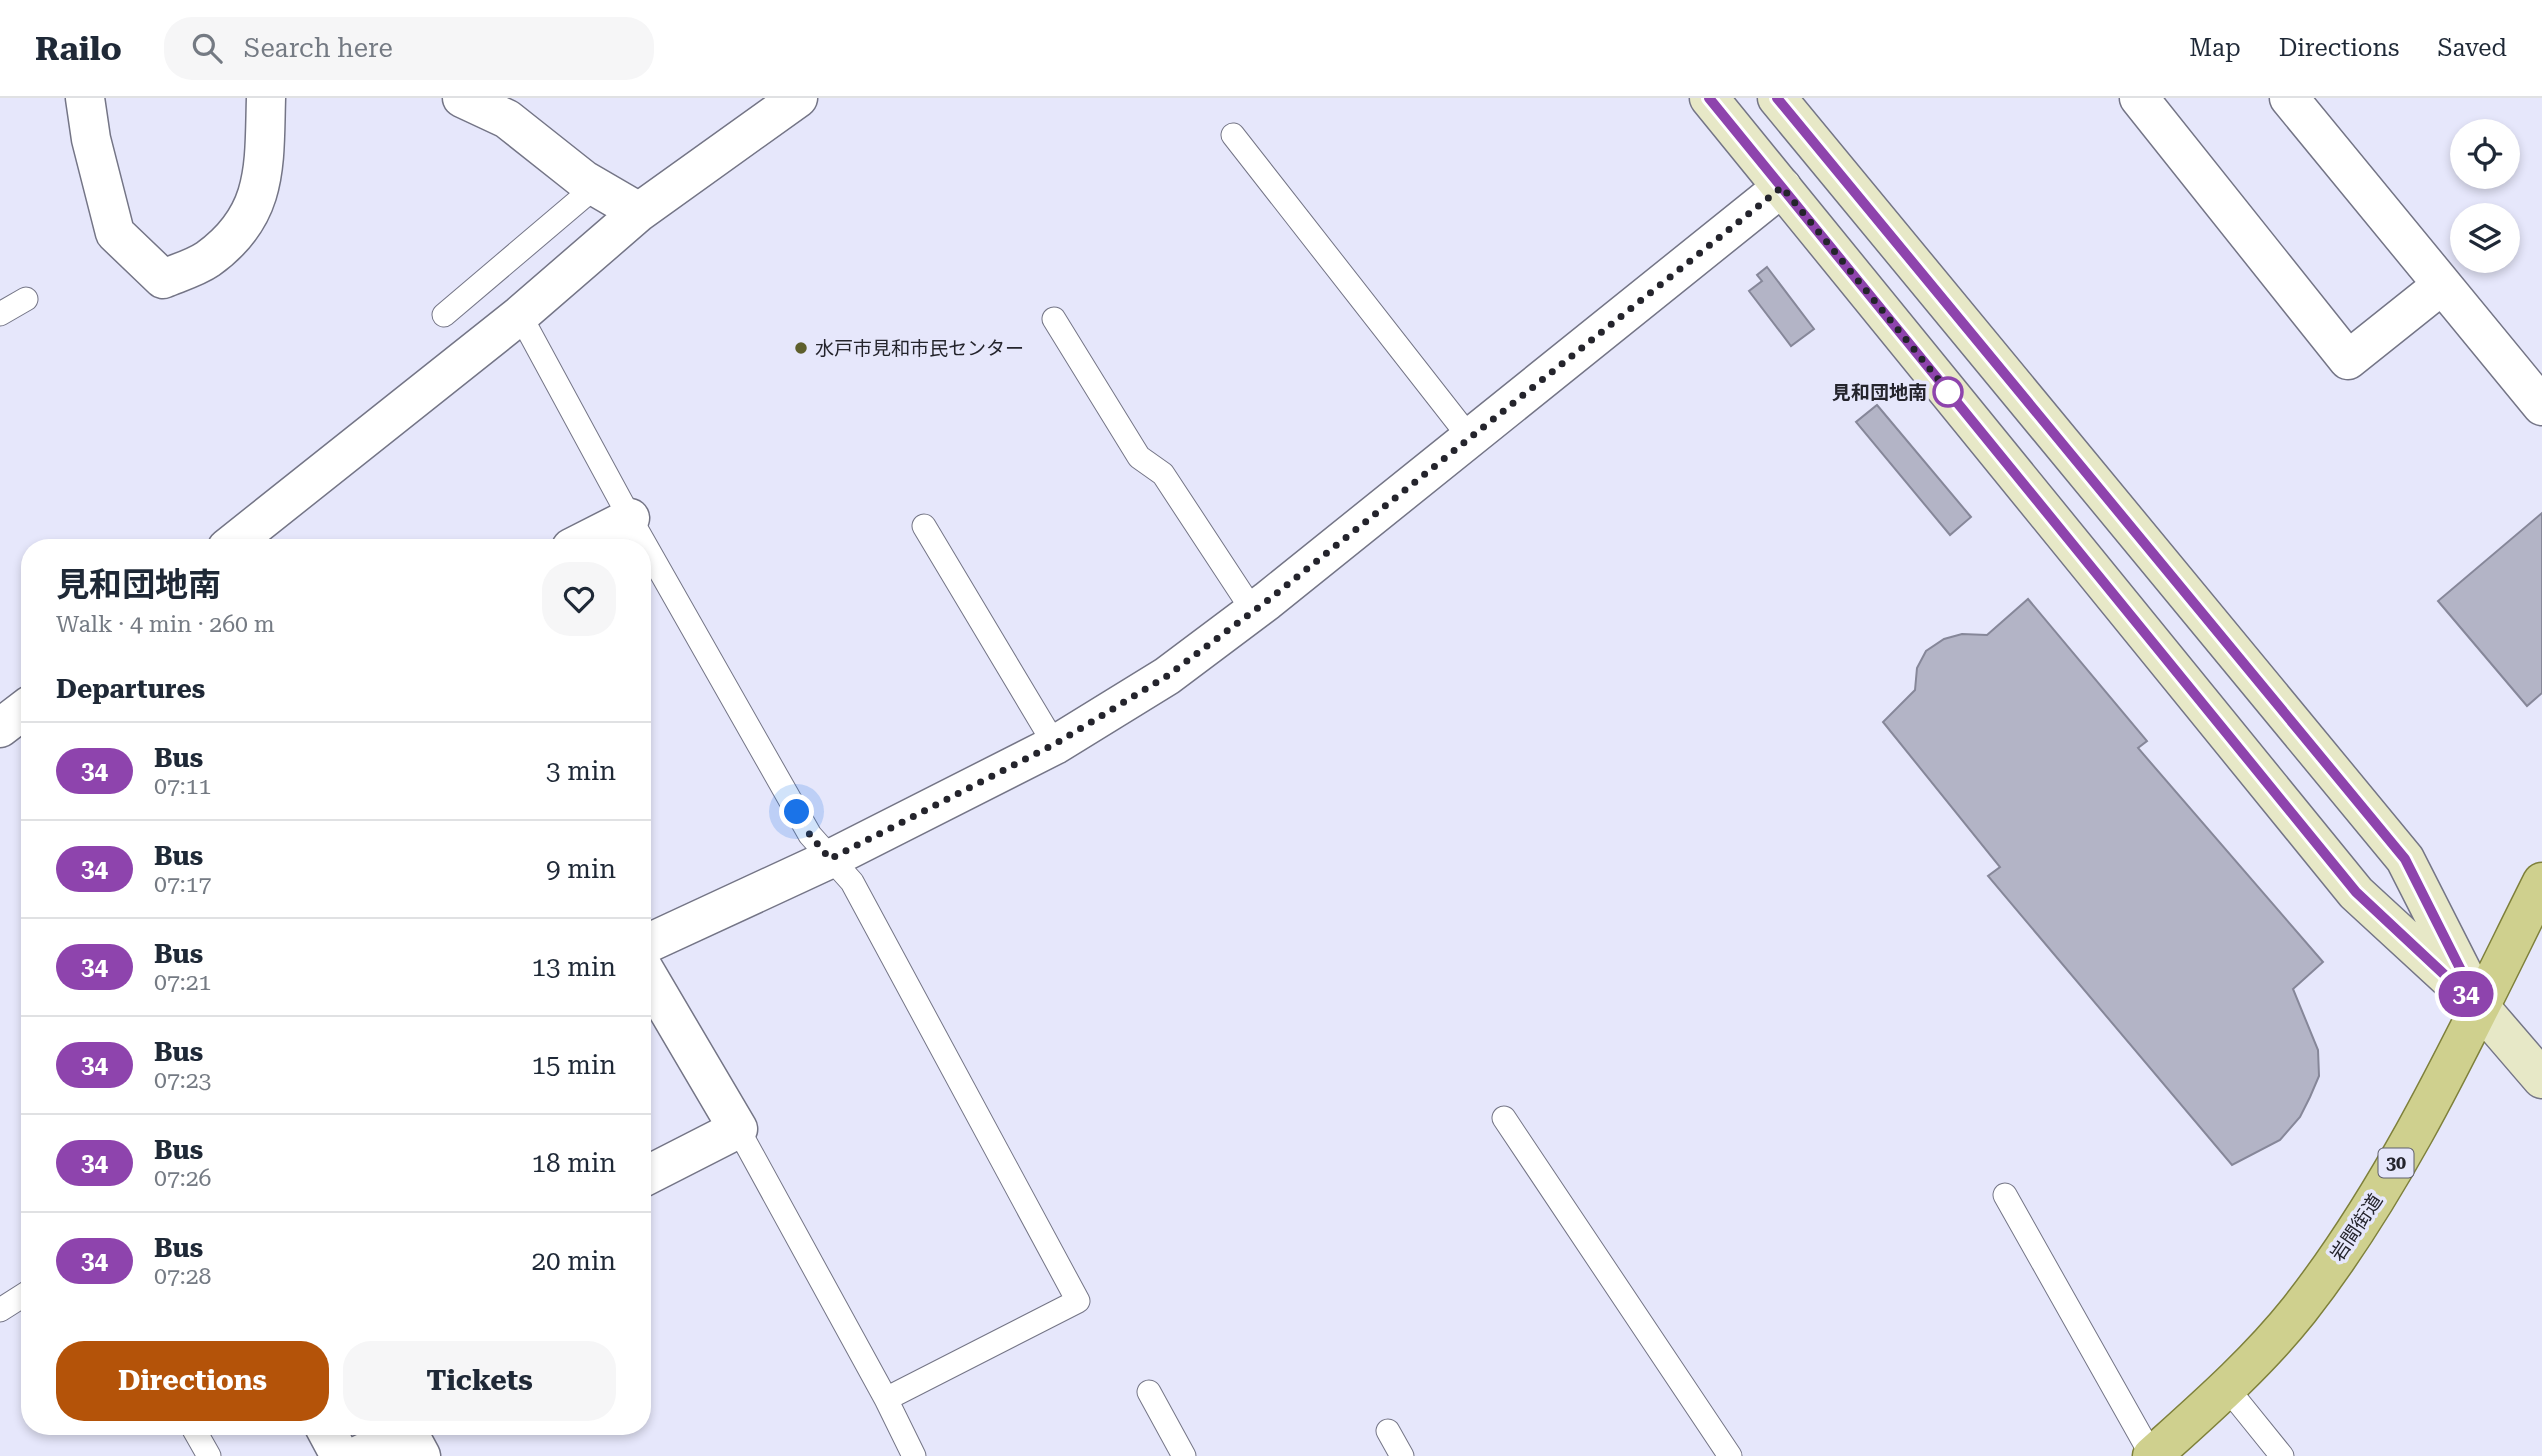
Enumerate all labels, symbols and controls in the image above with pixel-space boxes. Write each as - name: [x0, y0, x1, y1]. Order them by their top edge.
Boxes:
- search box: [164, 17, 654, 80]
- text: Railo: [35, 29, 122, 68]
- icon: search: [188, 29, 226, 67]
- text: Search here: [244, 33, 393, 63]
- text: Map: [2189, 34, 2241, 62]
- text: Directions: [2279, 34, 2399, 62]
- text: Saved: [2437, 34, 2507, 62]
- map controls: [2450, 119, 2520, 273]
- button: locate: [2450, 119, 2520, 189]
- button: layers: [2450, 203, 2520, 273]
- place label: 水戸市見和市民センター: [815, 337, 1024, 360]
- marker: 水戸市見和市民センター: [793, 340, 809, 356]
- marker: 見和団地南: [1933, 377, 1963, 407]
- place label: 見和団地南: [1832, 381, 1927, 404]
- button: heart: [542, 562, 616, 636]
- text: 見和団地南: [56, 565, 221, 604]
- text: Walk · 4 min · 260 m: [56, 611, 275, 638]
- text: Departures: [56, 674, 205, 704]
- text: Bus: [154, 743, 203, 773]
- text: 3 min: [546, 756, 616, 786]
- text: 34: [81, 757, 108, 785]
- text: 07:11: [154, 773, 211, 800]
- your location: [779, 794, 814, 829]
- text: Bus: [154, 841, 203, 871]
- text: 9 min: [546, 854, 616, 884]
- text: 34: [81, 855, 108, 883]
- text: 07:17: [154, 871, 211, 898]
- text: Bus: [154, 939, 203, 969]
- text: 13 min: [532, 952, 616, 982]
- text: 34: [81, 953, 108, 981]
- text: 07:21: [154, 969, 211, 996]
- line badge: 34: [2434, 971, 2498, 1017]
- text: 34: [2453, 980, 2479, 1008]
- text: Bus: [154, 1037, 203, 1067]
- text: 15 min: [532, 1050, 616, 1080]
- text: 34: [81, 1051, 108, 1079]
- text: 07:23: [154, 1067, 211, 1094]
- text: Bus: [154, 1135, 203, 1165]
- text: 18 min: [532, 1148, 616, 1178]
- road number: 30: [2378, 1148, 2414, 1178]
- text: 34: [81, 1149, 108, 1177]
- text: 07:26: [154, 1165, 211, 1192]
- street label: 岩間街道: [2326, 1189, 2387, 1265]
- text: Bus: [154, 1233, 203, 1263]
- text: 20 min: [532, 1246, 616, 1276]
- text: 34: [81, 1247, 108, 1275]
- text: 07:28: [154, 1263, 211, 1290]
- button: Directions: [56, 1341, 329, 1421]
- button: Tickets: [343, 1341, 616, 1421]

